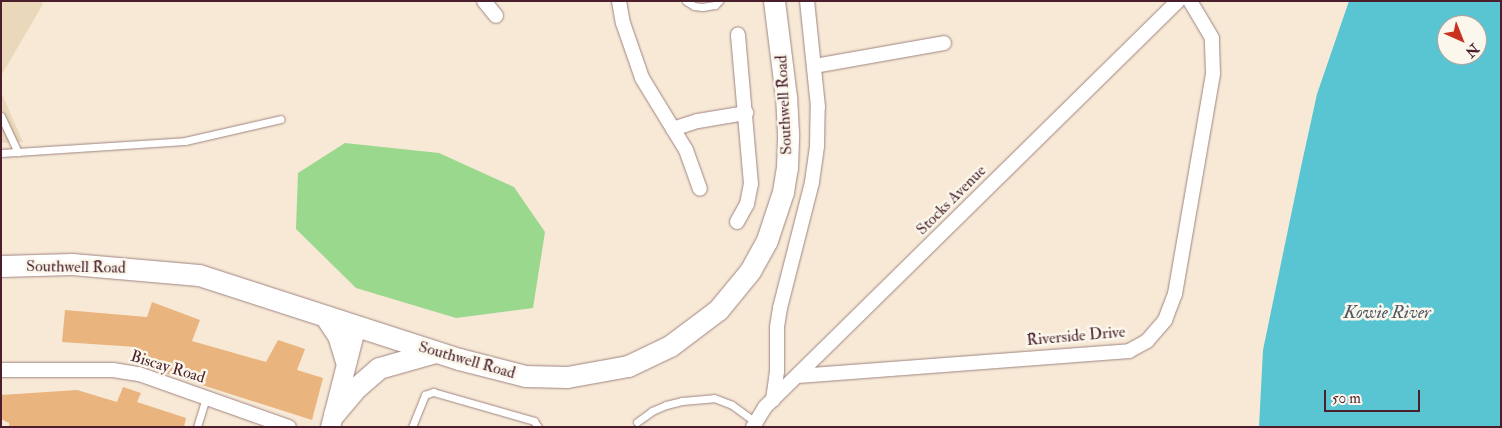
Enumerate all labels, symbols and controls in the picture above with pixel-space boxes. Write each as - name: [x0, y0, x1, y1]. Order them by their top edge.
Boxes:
- north arrow: [1437, 15, 1487, 65]
- text: N: [1462, 40, 1482, 61]
- street label: Southwell Road: [772, 55, 796, 155]
- street label: Stocks Avenue: [912, 161, 990, 239]
- street label: Southwell Road: [26, 257, 126, 277]
- water label: Kowie River: [1343, 302, 1431, 324]
- street label: Riverside Drive: [1026, 322, 1126, 350]
- street label: Southwell Road: [416, 337, 518, 383]
- street label: Biscay Road: [128, 347, 208, 387]
- scale bar: [1327, 380, 1423, 412]
- text: 50 m: [1332, 389, 1361, 408]

